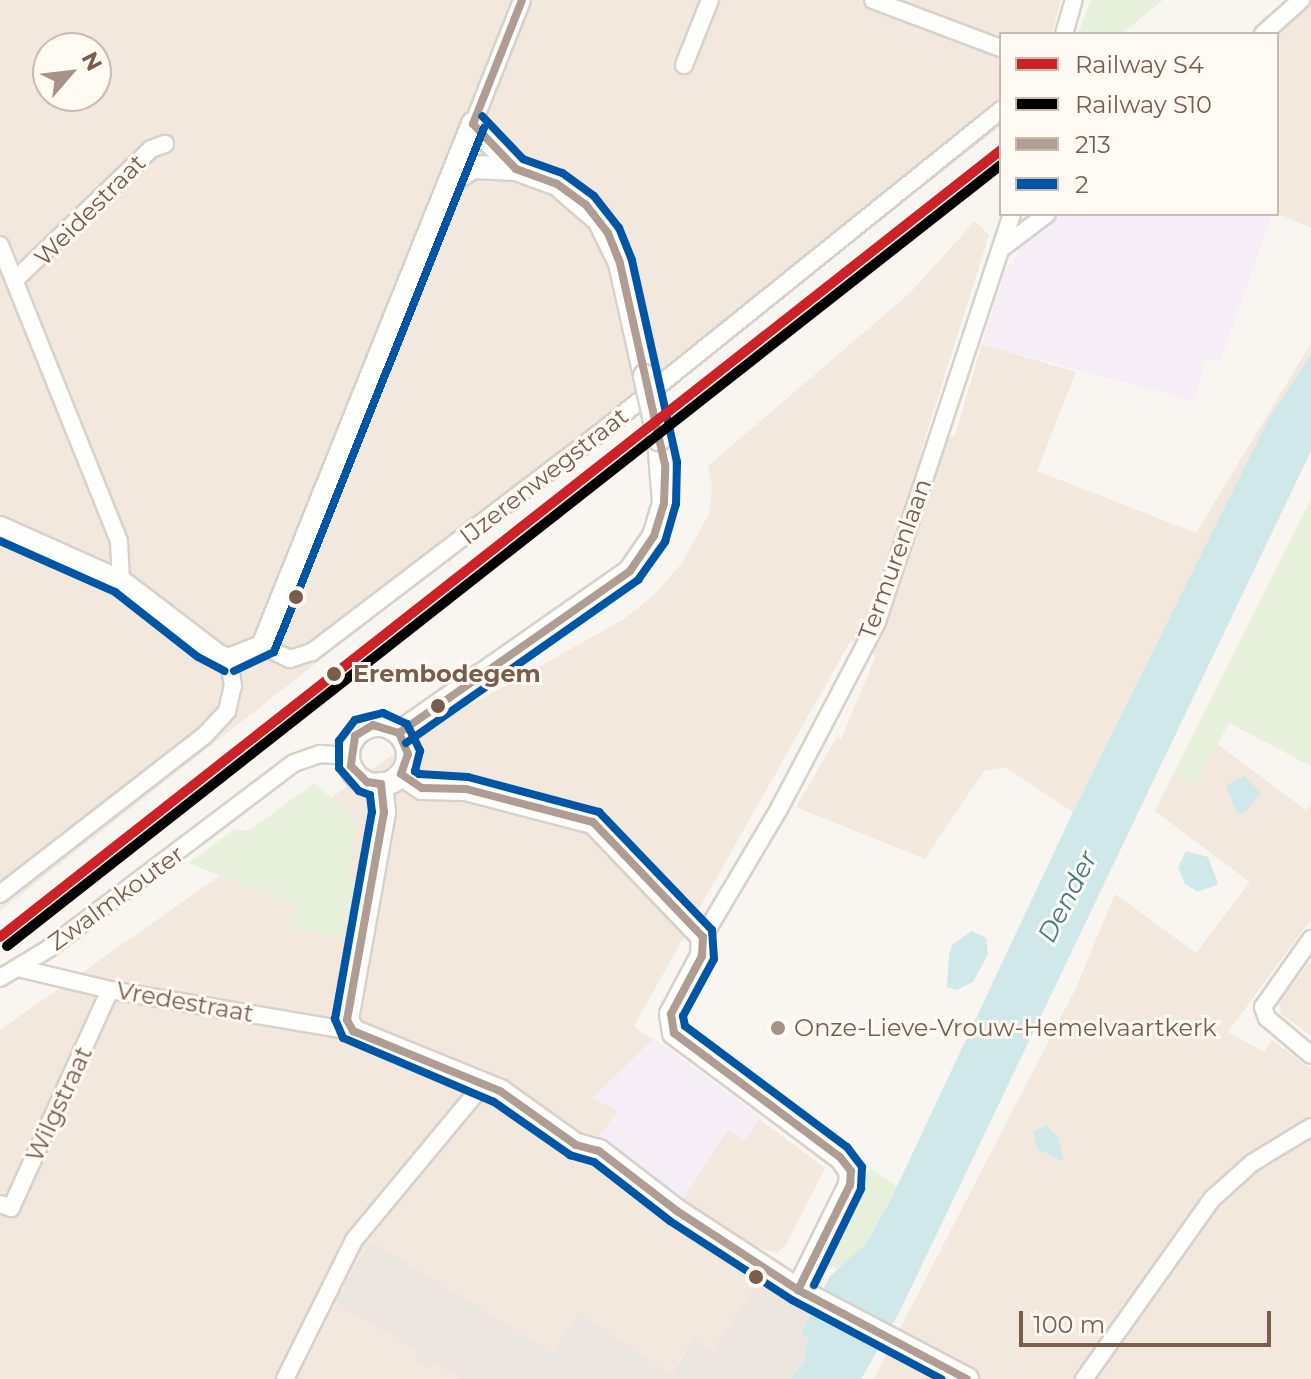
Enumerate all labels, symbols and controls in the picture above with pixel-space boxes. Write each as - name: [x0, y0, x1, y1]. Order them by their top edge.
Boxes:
- north arrow: [32, 32, 112, 112]
- legend: [999, 32, 1279, 216]
- text: N: [76, 47, 108, 76]
- text: Railway S4: [1075, 50, 1204, 79]
- text: Railway S10: [1075, 90, 1212, 119]
- text: 213: [1075, 130, 1111, 159]
- street label: Weidestraat: [28, 148, 152, 272]
- text: 2: [1075, 170, 1089, 199]
- street label: IJzerenwegstraat: [454, 401, 634, 551]
- street label: Termurenlaan: [853, 475, 937, 643]
- unlabelled marker: [288, 589, 304, 605]
- place label: Erembodegem: [353, 660, 541, 688]
- marker: Erembodegem: [322, 662, 346, 686]
- unlabelled marker: [430, 698, 446, 714]
- street label: Zwalmkouter: [43, 839, 189, 957]
- water label: Dender: [1032, 846, 1104, 948]
- street label: Vredestraat: [114, 976, 256, 1028]
- place label: Onze-Lieve-Vrouw-Hemelvaartkerk: [794, 1014, 1217, 1042]
- marker: Onze-Lieve-Vrouw-Hemelvaartkerk: [769, 1019, 787, 1037]
- street label: Wilgstraat: [20, 1042, 98, 1166]
- unlabelled marker: [748, 1269, 764, 1285]
- scale bar: [1023, 1295, 1275, 1345]
- text: 100 m: [1033, 1310, 1105, 1339]

